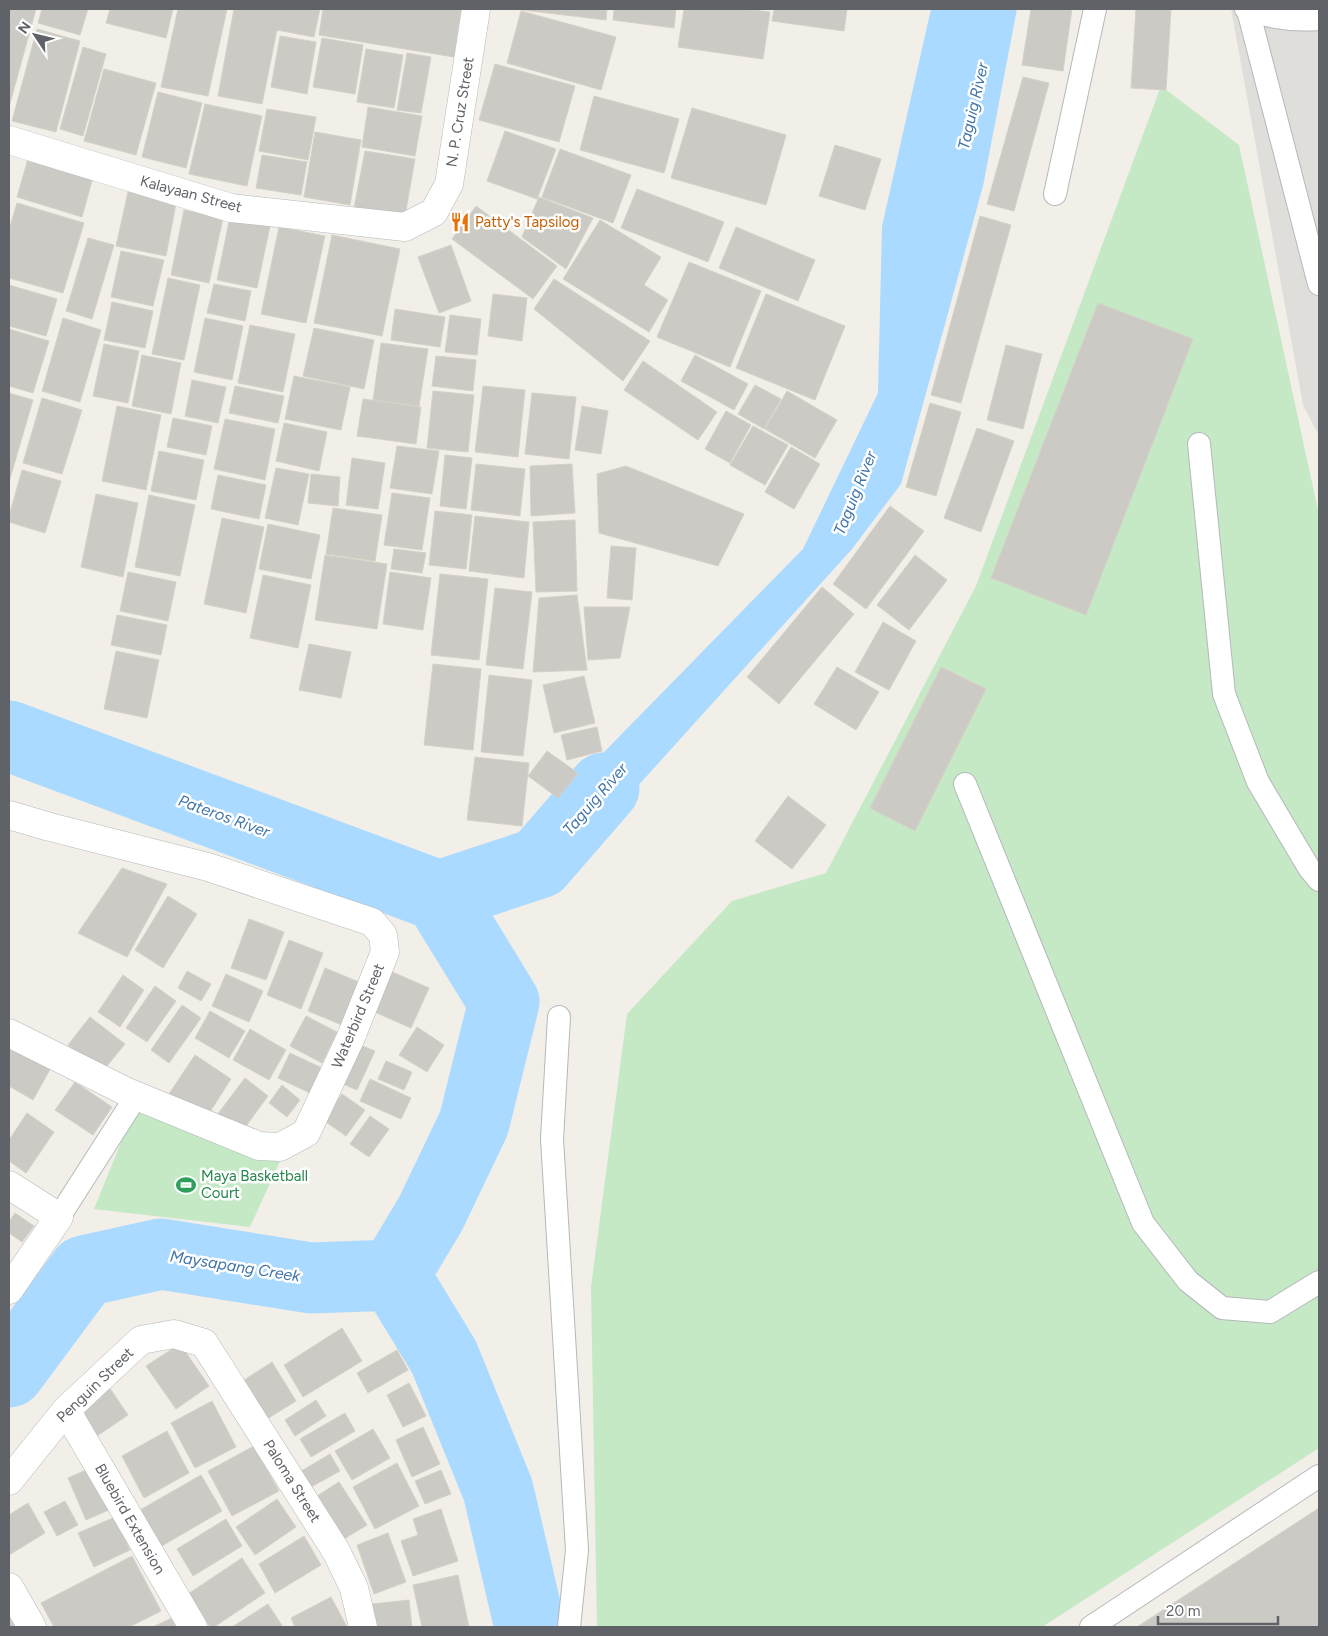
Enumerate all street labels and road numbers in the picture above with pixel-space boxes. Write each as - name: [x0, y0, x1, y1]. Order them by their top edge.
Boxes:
- street label: N. P. Cruz Street: [442, 55, 478, 168]
- street label: Kalayaan Street: [138, 172, 244, 216]
- street label: Waterbird Street: [328, 961, 388, 1071]
- street label: Penguin Street: [53, 1344, 137, 1426]
- street label: Paloma Street: [259, 1436, 325, 1526]
- street label: Bluebird Extension: [91, 1461, 169, 1577]

